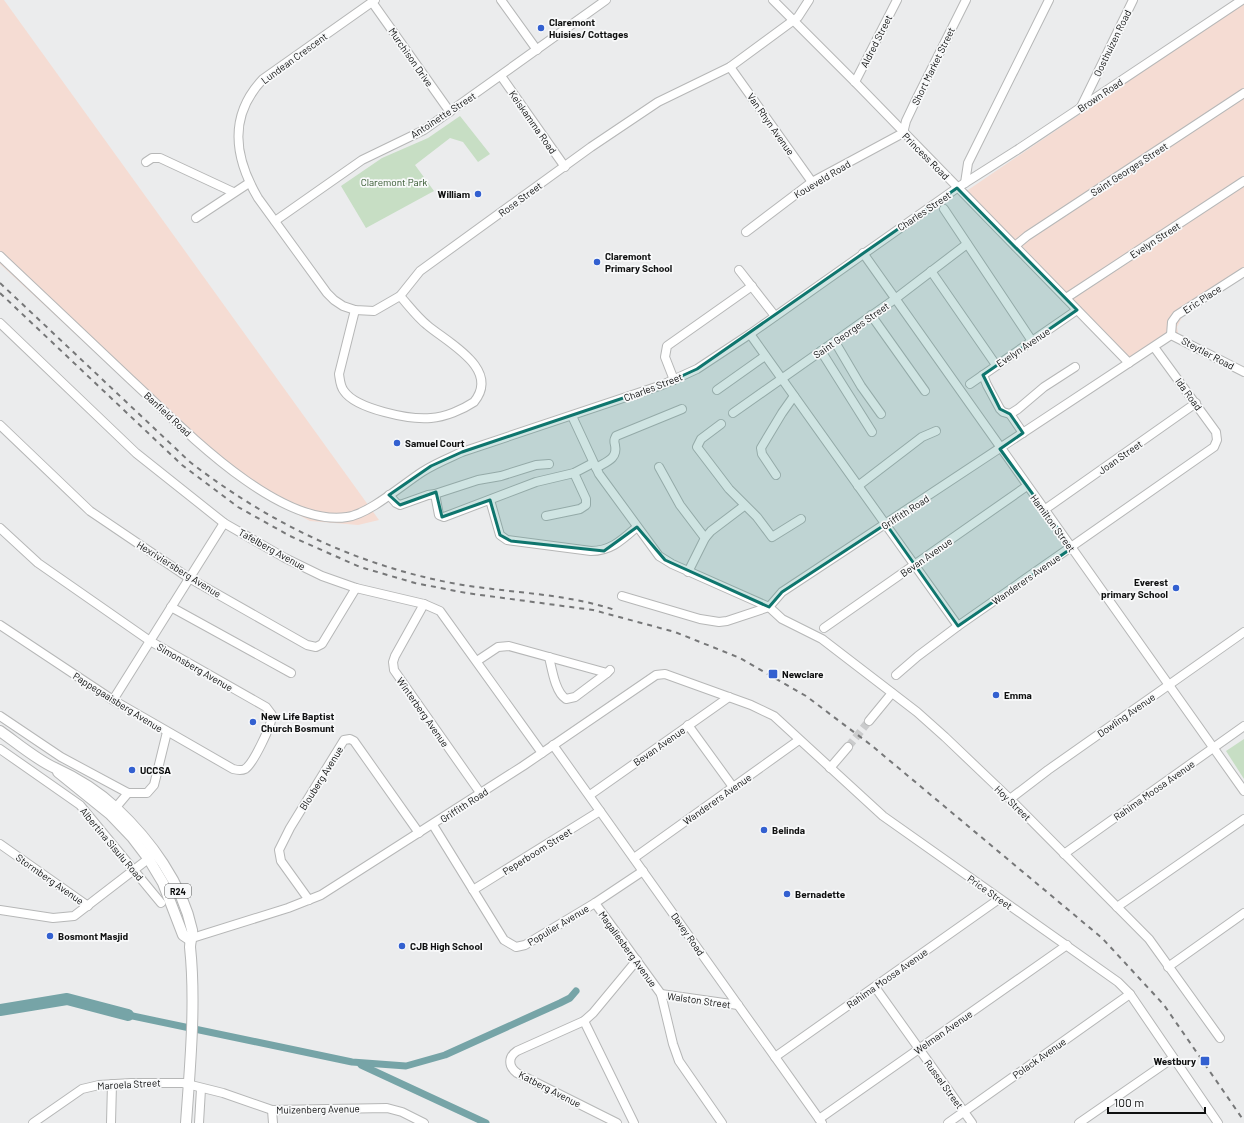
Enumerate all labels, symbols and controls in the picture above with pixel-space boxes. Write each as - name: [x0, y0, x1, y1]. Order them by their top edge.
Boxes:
- street label: Oosthuizen Road: [1091, 8, 1133, 78]
- street label: Aldred Street: [858, 12, 895, 69]
- place label: Claremont Huisies/ Cottages: [549, 16, 628, 40]
- marker: Claremont Huisies/ Cottages: [536, 23, 546, 33]
- street label: Murchison Drive: [386, 25, 436, 89]
- street label: Short Market Street: [909, 25, 957, 107]
- street label: Lundean Crescent: [259, 30, 330, 86]
- street label: Brown Road: [1075, 76, 1125, 114]
- street label: Keiskamma Road: [507, 88, 559, 156]
- street label: Antoinette Street: [408, 89, 478, 141]
- street label: Van Rhyn Avenue: [745, 91, 797, 157]
- street label: Princess Road: [900, 130, 952, 182]
- street label: Saint Georges Street: [1088, 139, 1170, 198]
- street label: Koueveld Road: [792, 157, 852, 201]
- park label: Claremont Park: [361, 176, 427, 188]
- street label: Rose Street: [496, 179, 544, 219]
- place label: William: [438, 188, 470, 200]
- marker: William: [473, 189, 483, 199]
- street label: Charles Street: [895, 189, 953, 233]
- street label: Evelyn Street: [1128, 219, 1183, 261]
- place label: Claremont Primary School: [605, 250, 672, 274]
- marker: Claremont Primary School: [592, 257, 602, 267]
- street label: Eric Place: [1181, 282, 1223, 316]
- street label: Saint Georges Street: [811, 299, 891, 361]
- street label: Evelyn Avenue: [994, 325, 1052, 369]
- street label: Steytler Road: [1180, 334, 1236, 372]
- street label: Charles Street: [622, 370, 684, 404]
- street label: Ida Road: [1173, 375, 1205, 413]
- street label: Banfield Road: [142, 389, 194, 439]
- place label: Samuel Court: [405, 437, 465, 449]
- street label: Joan Street: [1096, 437, 1145, 477]
- marker: Samuel Court: [392, 438, 402, 448]
- street label: Griffith Road: [879, 492, 931, 532]
- street label: Hamilton Street: [1028, 492, 1078, 554]
- street label: Tafelberg Avenue: [236, 526, 308, 572]
- street label: Bevan Avenue: [898, 535, 954, 579]
- street label: Hexriviersberg Avenue: [135, 538, 223, 600]
- street label: Wanderers Avenue: [990, 551, 1062, 607]
- place label: Everest primary School: [1101, 576, 1168, 600]
- marker: Everest primary School: [1171, 583, 1181, 593]
- street label: Simonsberg Avenue: [155, 640, 235, 694]
- marker: Newclare: [767, 668, 779, 680]
- place label: Newclare: [782, 668, 824, 680]
- street label: Pappegaaisberg Avenue: [71, 669, 165, 735]
- street label: Winterberg Avenue: [394, 675, 452, 749]
- place label: Emma: [1004, 689, 1032, 701]
- marker: Emma: [991, 690, 1001, 700]
- street label: Dowling Avenue: [1095, 691, 1157, 739]
- place label: New Life Baptist Church Bosmunt: [261, 710, 335, 734]
- marker: New Life Baptist Church Bosmunt: [248, 717, 258, 727]
- street label: Bevan Avenue: [631, 724, 687, 768]
- street label: Blouberg Avenue: [297, 744, 345, 812]
- street label: Rahima Moosa Avenue: [1111, 757, 1197, 823]
- place label: UCCSA: [140, 764, 171, 776]
- marker: UCCSA: [127, 765, 137, 775]
- street label: Wanderers Avenue: [681, 771, 753, 827]
- street label: Hoy Street: [992, 783, 1034, 823]
- street label: Griffith Road: [438, 785, 490, 825]
- street label: Albertina Sisulu Road: [78, 805, 146, 883]
- place label: Belinda: [772, 824, 805, 836]
- street label: Peperboom Street: [500, 825, 574, 877]
- marker: Belinda: [759, 825, 769, 835]
- street label: Stormberg Avenue: [14, 851, 86, 907]
- street label: Price Street: [965, 872, 1015, 912]
- road number: R24: [165, 884, 191, 898]
- place label: Bernadette: [795, 888, 846, 900]
- marker: Bernadette: [782, 889, 792, 899]
- street label: Populier Avenue: [525, 902, 591, 948]
- street label: Magaliesberg Avenue: [596, 909, 660, 989]
- street label: Davey Road: [669, 910, 707, 958]
- place label: Bosmont Masjid: [58, 930, 128, 942]
- marker: Bosmont Masjid: [45, 931, 55, 941]
- place label: CJB High School: [410, 940, 482, 952]
- marker: CJB High School: [397, 941, 407, 951]
- street label: Rahima Moosa Avenue: [844, 945, 930, 1011]
- street label: Walston Street: [666, 990, 732, 1010]
- street label: Welman Avenue: [912, 1007, 974, 1057]
- street label: Polack Avenue: [1010, 1035, 1068, 1081]
- place label: Westbury: [1154, 1055, 1196, 1067]
- marker: Westbury: [1199, 1055, 1211, 1067]
- street label: Russel Street: [922, 1057, 966, 1111]
- street label: Katberg Avenue: [517, 1068, 583, 1110]
- street label: Maroela Street: [97, 1076, 161, 1092]
- scale bar: [1108, 1089, 1205, 1115]
- text: 100 m: [1114, 1095, 1144, 1109]
- street label: Muizenberg Avenue: [276, 1102, 360, 1116]

